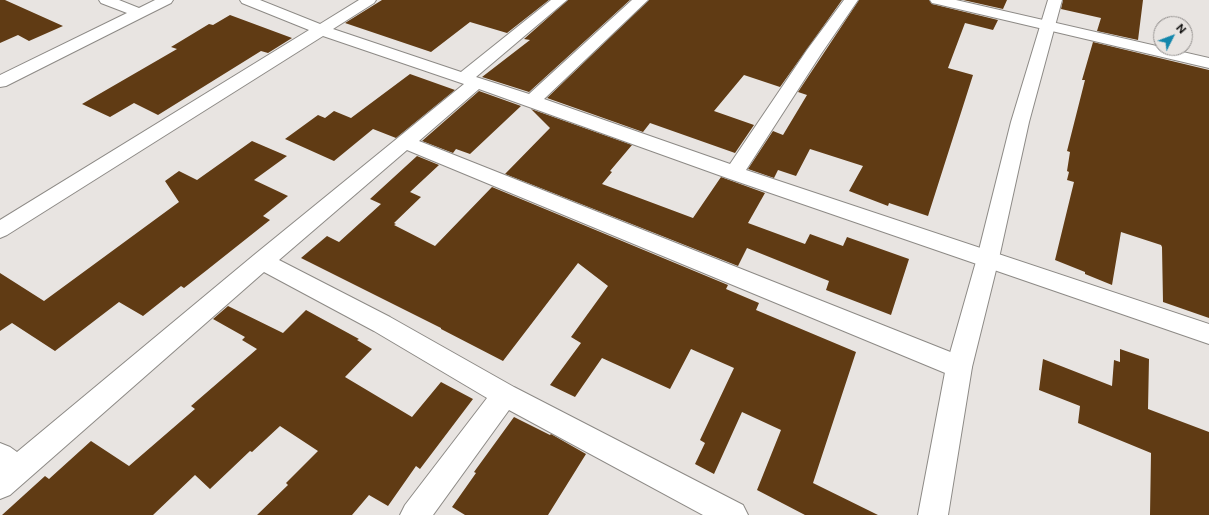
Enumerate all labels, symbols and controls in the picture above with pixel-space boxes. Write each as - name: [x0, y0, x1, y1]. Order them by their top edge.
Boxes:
- north arrow: [1153, 16, 1193, 56]
- text: N: [1174, 21, 1189, 36]

